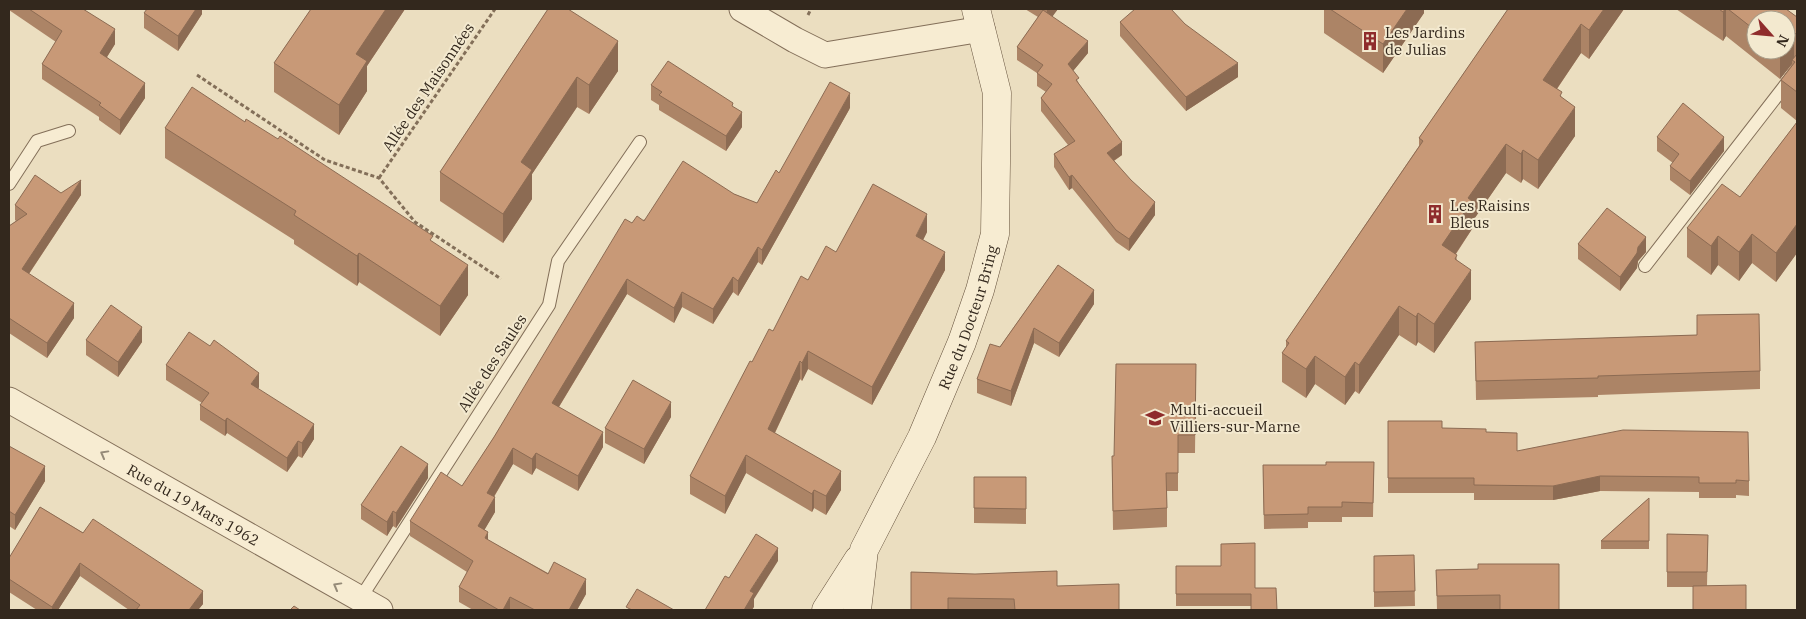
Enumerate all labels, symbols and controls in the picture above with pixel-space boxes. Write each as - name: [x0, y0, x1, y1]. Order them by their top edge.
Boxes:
- north arrow: [1746, 10, 1796, 60]
- street label: Allée des Maisonnées: [378, 19, 478, 155]
- place label: Les Jardins de Julias: [1385, 23, 1465, 59]
- building icon: Les Jardins de Julias: [1359, 30, 1381, 52]
- text: N: [1772, 32, 1793, 50]
- place label: Les Raisins Bleus: [1450, 196, 1530, 232]
- building icon: Les Raisins Bleus: [1424, 203, 1446, 225]
- street label: Rue du Docteur Bring: [934, 243, 1001, 392]
- street label: Allée des Saules: [453, 311, 531, 415]
- place label: Multi-accueil Villiers-sur-Marne: [1170, 400, 1300, 436]
- school or university icon: Multi-accueil Villiers-sur-Marne: [1144, 407, 1166, 429]
- one-way arrow: [101, 451, 110, 461]
- street label: Rue du 19 Mars 1962: [124, 459, 263, 549]
- one-way arrow: [334, 582, 343, 592]

